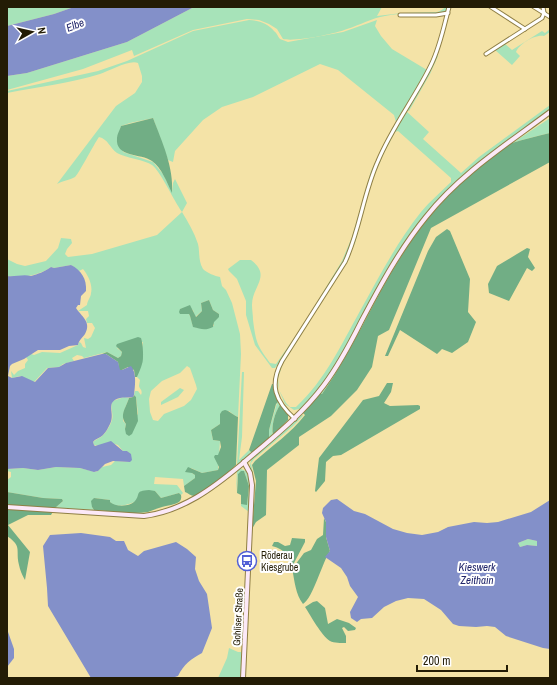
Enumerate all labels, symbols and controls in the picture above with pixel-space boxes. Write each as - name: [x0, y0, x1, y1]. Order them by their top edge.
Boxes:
- north arrow: [12, 12, 52, 52]
- water label: Elbe: [64, 15, 86, 35]
- text: N: [35, 26, 49, 35]
- place label: Röderau Kiesgrube: [261, 549, 299, 574]
- bus stop icon: Röderau Kiesgrube: [236, 550, 258, 572]
- water label: Kieswerk Zeithain: [458, 560, 496, 587]
- street label: Gohliser Straße: [230, 587, 246, 646]
- scale bar: [417, 647, 507, 673]
- text: 200 m: [423, 653, 450, 669]

